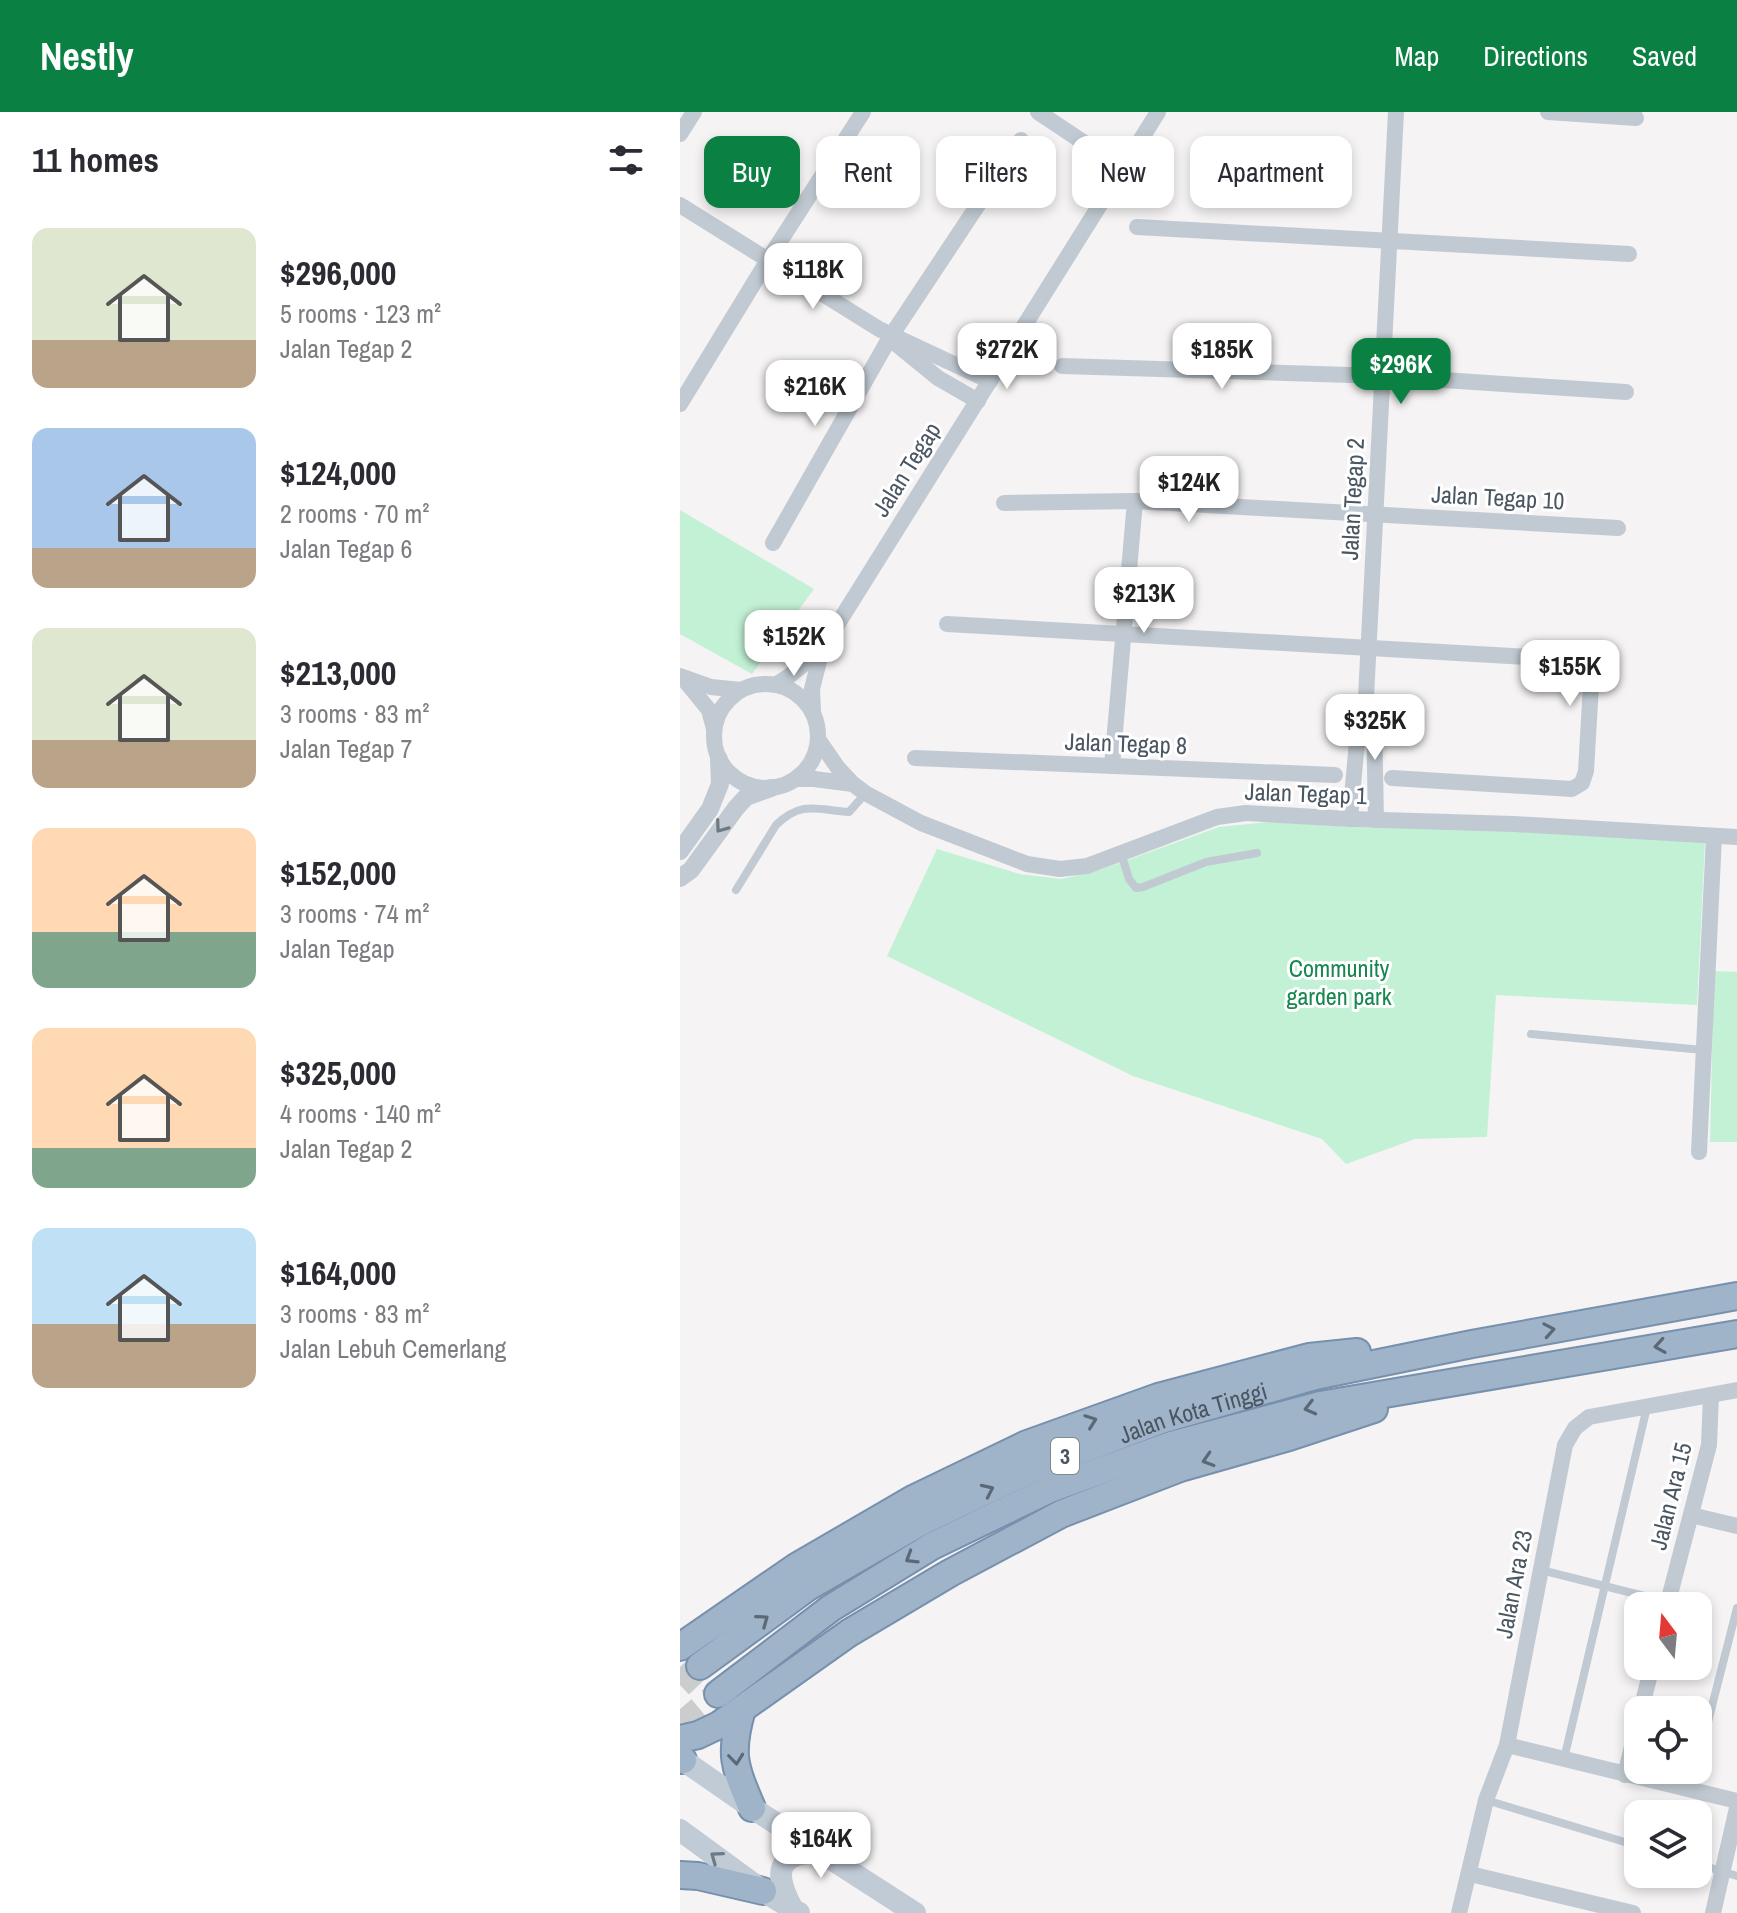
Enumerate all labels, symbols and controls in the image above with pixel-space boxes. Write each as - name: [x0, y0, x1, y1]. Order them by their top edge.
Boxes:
- text: Nestly: [40, 31, 134, 82]
- text: Map: [1395, 37, 1439, 75]
- text: Directions: [1483, 37, 1588, 75]
- text: Saved: [1632, 37, 1697, 75]
- chip: Buy: [704, 136, 800, 208]
- chip: Rent: [816, 136, 920, 208]
- chip: Filters: [936, 136, 1056, 208]
- chip: New: [1072, 136, 1174, 208]
- chip: Apartment: [1190, 136, 1352, 208]
- text: 11 homes: [32, 137, 159, 183]
- icon: filters: [604, 138, 648, 182]
- pin: $118K: [757, 243, 869, 311]
- text: $296,000: [280, 250, 396, 296]
- text: $118K: [782, 251, 844, 286]
- icon: home: [96, 260, 192, 356]
- text: 5 rooms · 123 m²: [280, 296, 441, 331]
- pin: $272K: [951, 323, 1063, 391]
- pin: $185K: [1166, 323, 1278, 391]
- text: Jalan Tegap 2: [280, 331, 412, 366]
- text: $272K: [976, 331, 1038, 366]
- text: $185K: [1191, 331, 1253, 366]
- pin: $296K: [1345, 338, 1457, 406]
- text: $296K: [1370, 346, 1432, 381]
- pin: $216K: [759, 360, 871, 428]
- text: $216K: [784, 368, 846, 403]
- street label: Jalan Tegap: [864, 416, 948, 522]
- street label: Jalan Tegap 2: [1333, 437, 1371, 561]
- text: $124,000: [280, 450, 396, 496]
- pin: $124K: [1133, 456, 1245, 524]
- icon: home: [96, 460, 192, 556]
- text: $124K: [1158, 464, 1220, 499]
- street label: Jalan Tegap 10: [1431, 478, 1565, 516]
- text: 2 rooms · 70 m²: [280, 496, 429, 531]
- text: Jalan Tegap 6: [280, 531, 412, 566]
- pin: $213K: [1088, 567, 1200, 635]
- text: $213K: [1113, 575, 1175, 610]
- pin: $152K: [738, 610, 850, 678]
- text: $152K: [763, 618, 825, 653]
- pin: $155K: [1514, 640, 1626, 708]
- text: $155K: [1539, 648, 1601, 683]
- text: $213,000: [280, 650, 396, 696]
- icon: home: [96, 660, 192, 756]
- pin: $325K: [1319, 694, 1431, 762]
- text: 3 rooms · 83 m²: [280, 696, 429, 731]
- text: $325K: [1344, 702, 1406, 737]
- street label: Jalan Tegap 8: [1064, 725, 1188, 761]
- text: Jalan Tegap 7: [280, 731, 412, 766]
- street label: Jalan Tegap 1: [1244, 775, 1368, 811]
- one-way arrow: [717, 819, 731, 833]
- text: $152,000: [280, 850, 396, 896]
- icon: home: [96, 860, 192, 956]
- text: 3 rooms · 74 m²: [280, 896, 429, 931]
- text: Jalan Tegap: [280, 931, 395, 966]
- park label: Community garden park: [1286, 952, 1392, 1012]
- text: $325,000: [280, 1050, 396, 1096]
- icon: home: [96, 1060, 192, 1156]
- text: 4 rooms · 140 m²: [280, 1096, 441, 1131]
- text: Jalan Tegap 2: [280, 1131, 412, 1166]
- text: $164,000: [280, 1250, 396, 1296]
- icon: home: [96, 1260, 192, 1356]
- text: 3 rooms · 83 m²: [280, 1296, 429, 1331]
- one-way arrow: [1542, 1322, 1556, 1339]
- text: Jalan Lebuh Cemerlang: [280, 1331, 506, 1366]
- one-way arrow: [1653, 1337, 1667, 1354]
- street label: Jalan Kota Tinggi: [1114, 1374, 1271, 1450]
- one-way arrow: [1304, 1398, 1317, 1415]
- one-way arrow: [1084, 1414, 1098, 1431]
- road number: 3: [1051, 1438, 1079, 1474]
- street label: Jalan Ara 15: [1641, 1439, 1699, 1553]
- one-way arrow: [1201, 1451, 1215, 1467]
- one-way arrow: [979, 1484, 994, 1500]
- street label: Jalan Ara 23: [1487, 1527, 1539, 1641]
- one-way arrow: [905, 1549, 920, 1564]
- north arrow: [1624, 1592, 1712, 1680]
- map controls: [1624, 1592, 1712, 1888]
- one-way arrow: [754, 1615, 769, 1630]
- button: locate: [1624, 1696, 1712, 1784]
- one-way arrow: [727, 1753, 744, 1766]
- button: layers: [1624, 1800, 1712, 1888]
- pin: $164K: [765, 1812, 877, 1880]
- text: $164K: [790, 1820, 852, 1855]
- one-way arrow: [710, 1852, 724, 1866]

